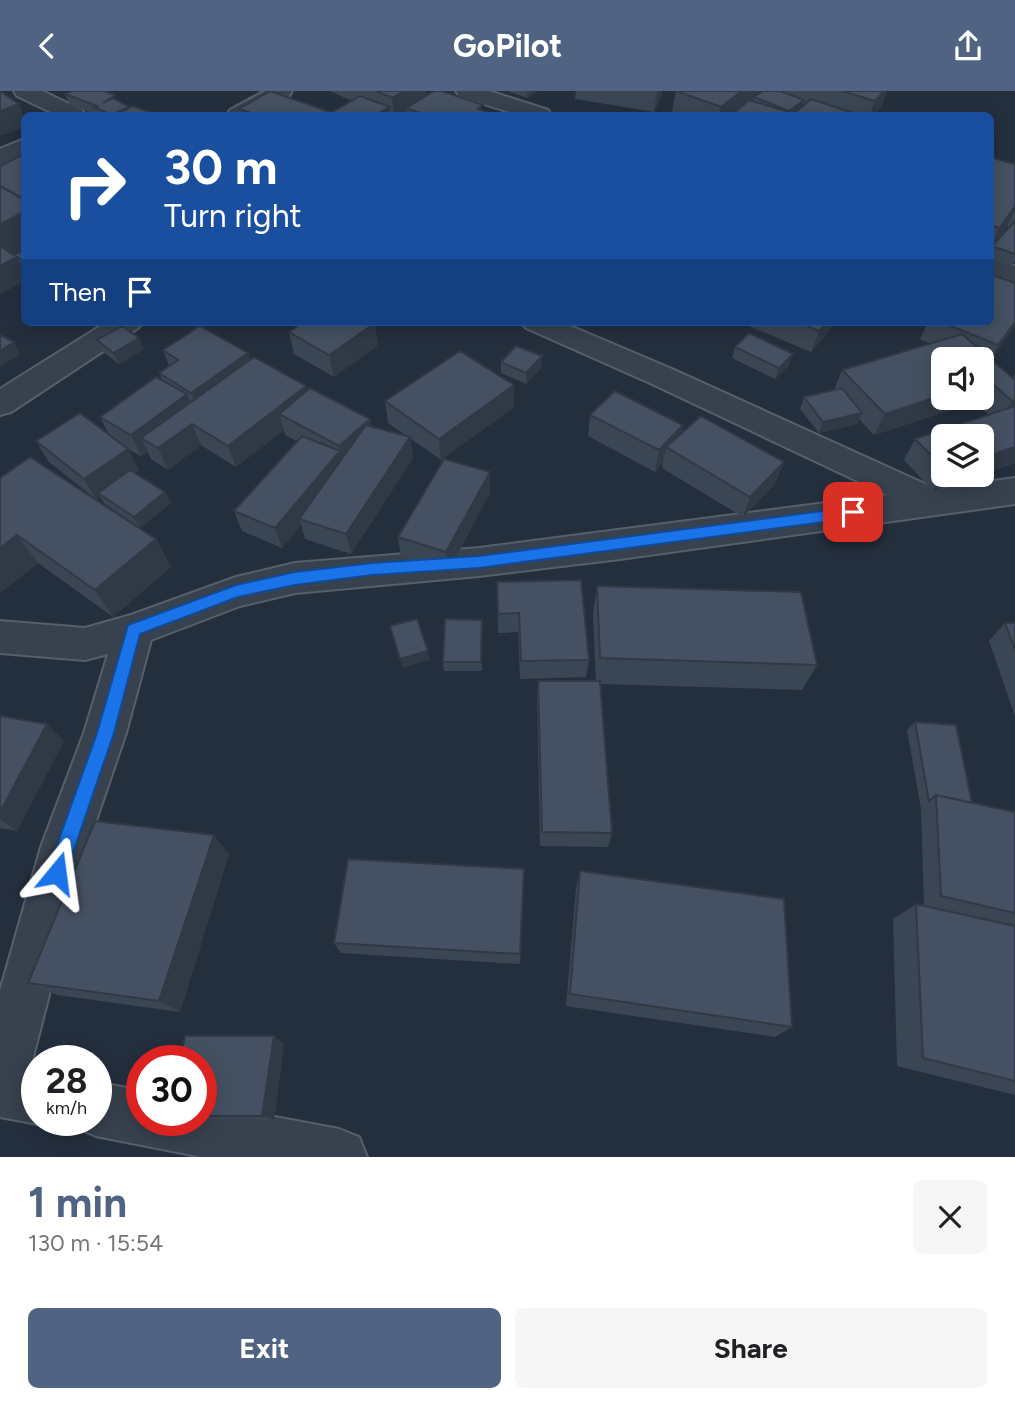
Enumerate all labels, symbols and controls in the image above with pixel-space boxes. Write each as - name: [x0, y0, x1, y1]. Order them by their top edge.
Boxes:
- icon: back: [28, 27, 66, 65]
- text: GoPilot: [453, 27, 562, 65]
- icon: share: [949, 27, 987, 65]
- text: 30 m: [164, 137, 277, 196]
- icon: right: [49, 140, 140, 231]
- text: Turn right: [164, 197, 302, 235]
- icon: arrive: [121, 273, 159, 311]
- text: Then: [49, 276, 107, 308]
- map controls: [931, 347, 994, 487]
- button: sound: [931, 347, 994, 410]
- button: layers: [931, 424, 994, 487]
- pin: [823, 482, 883, 542]
- icon: arrive: [834, 493, 872, 531]
- position arrow: [20, 836, 94, 910]
- speed limit sign: 30: [126, 1045, 217, 1136]
- text: 28: [46, 1060, 87, 1102]
- text: km/h: [46, 1097, 87, 1119]
- text: 1 min: [28, 1177, 127, 1228]
- button: close: [913, 1180, 987, 1254]
- text: 130 m · 15:54: [28, 1229, 163, 1257]
- button: Exit: [28, 1308, 501, 1388]
- button: Share: [515, 1308, 987, 1388]

